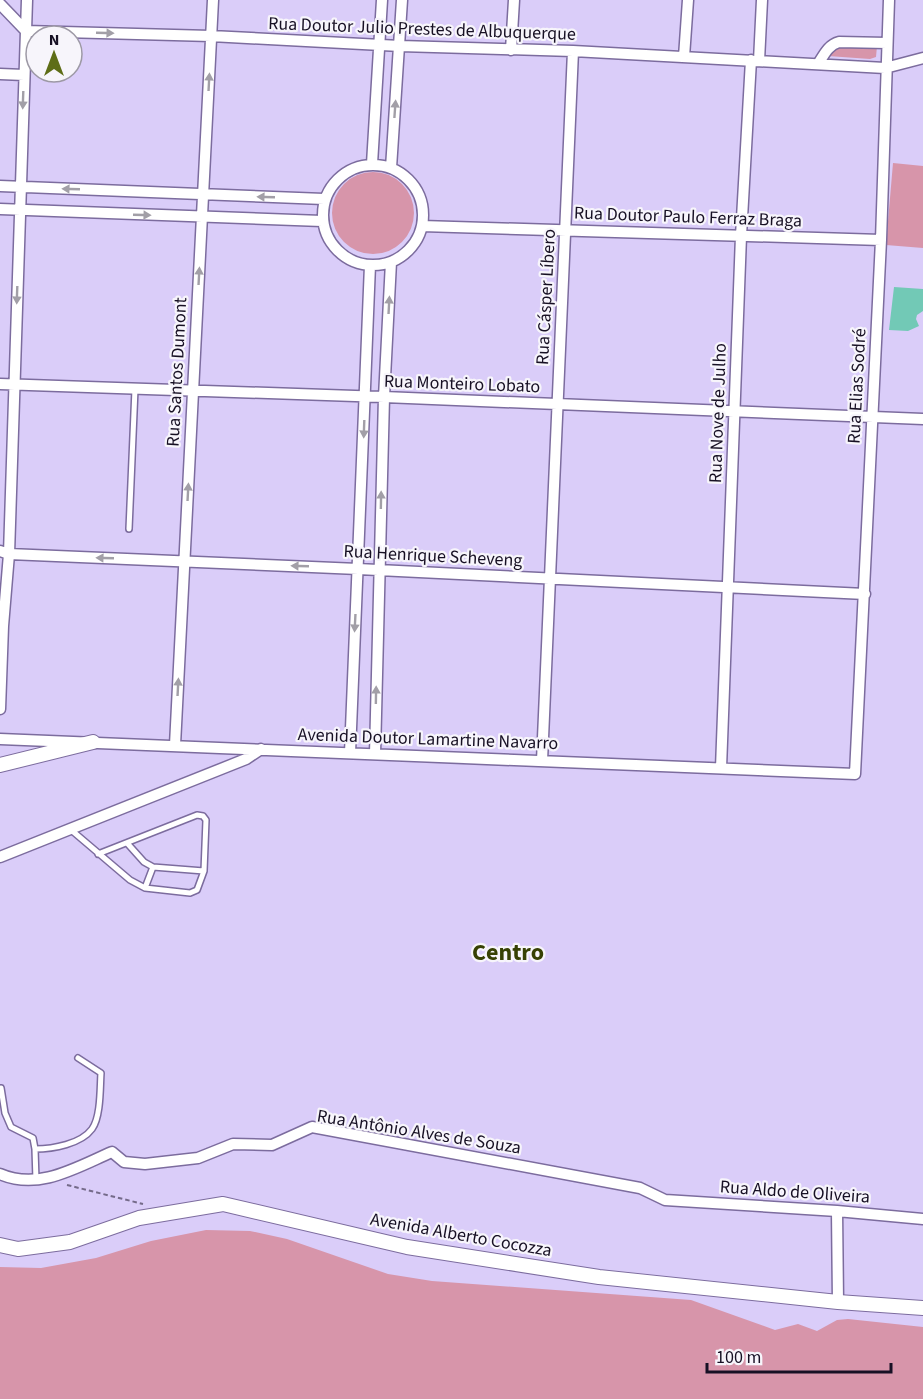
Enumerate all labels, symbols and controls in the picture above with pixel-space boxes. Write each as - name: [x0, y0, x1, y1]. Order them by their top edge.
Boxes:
- street label: Rua Doutor Julio Prestes de Albuquerque: [268, 11, 576, 47]
- north arrow: [24, 24, 84, 84]
- one-way arrow: [96, 28, 115, 38]
- text: N: [49, 29, 59, 51]
- one-way arrow: [204, 72, 213, 91]
- one-way arrow: [19, 91, 28, 110]
- one-way arrow: [390, 100, 400, 119]
- one-way arrow: [61, 184, 80, 194]
- one-way arrow: [256, 192, 275, 202]
- street label: Rua Doutor Paulo Ferraz Braga: [573, 201, 803, 233]
- one-way arrow: [133, 210, 152, 220]
- street label: Rua Cásper Líbero: [530, 228, 562, 366]
- one-way arrow: [194, 267, 203, 286]
- one-way arrow: [12, 286, 22, 305]
- one-way arrow: [384, 296, 393, 315]
- street label: Rua Santos Dumont: [161, 297, 193, 447]
- street label: Rua Elias Sodré: [841, 327, 873, 444]
- street label: Rua Nove de Julho: [703, 343, 733, 483]
- street label: Rua Monteiro Lobato: [383, 369, 541, 399]
- one-way arrow: [359, 419, 368, 438]
- one-way arrow: [183, 483, 192, 502]
- one-way arrow: [377, 491, 386, 510]
- street label: Rua Henrique Scheveng: [343, 539, 523, 573]
- one-way arrow: [95, 554, 114, 563]
- one-way arrow: [290, 562, 309, 571]
- one-way arrow: [351, 614, 360, 633]
- one-way arrow: [173, 677, 182, 696]
- one-way arrow: [372, 686, 381, 705]
- street label: Avenida Doutor Lamartine Navarro: [297, 722, 559, 756]
- district label: Centro: [472, 935, 544, 970]
- street label: Rua Antônio Alves de Souza: [315, 1104, 523, 1160]
- street label: Rua Aldo de Oliveira: [719, 1174, 871, 1210]
- street label: Avenida Alberto Cocozza: [368, 1207, 554, 1263]
- scale bar: [707, 1336, 892, 1374]
- text: 100 m: [716, 1345, 761, 1370]

